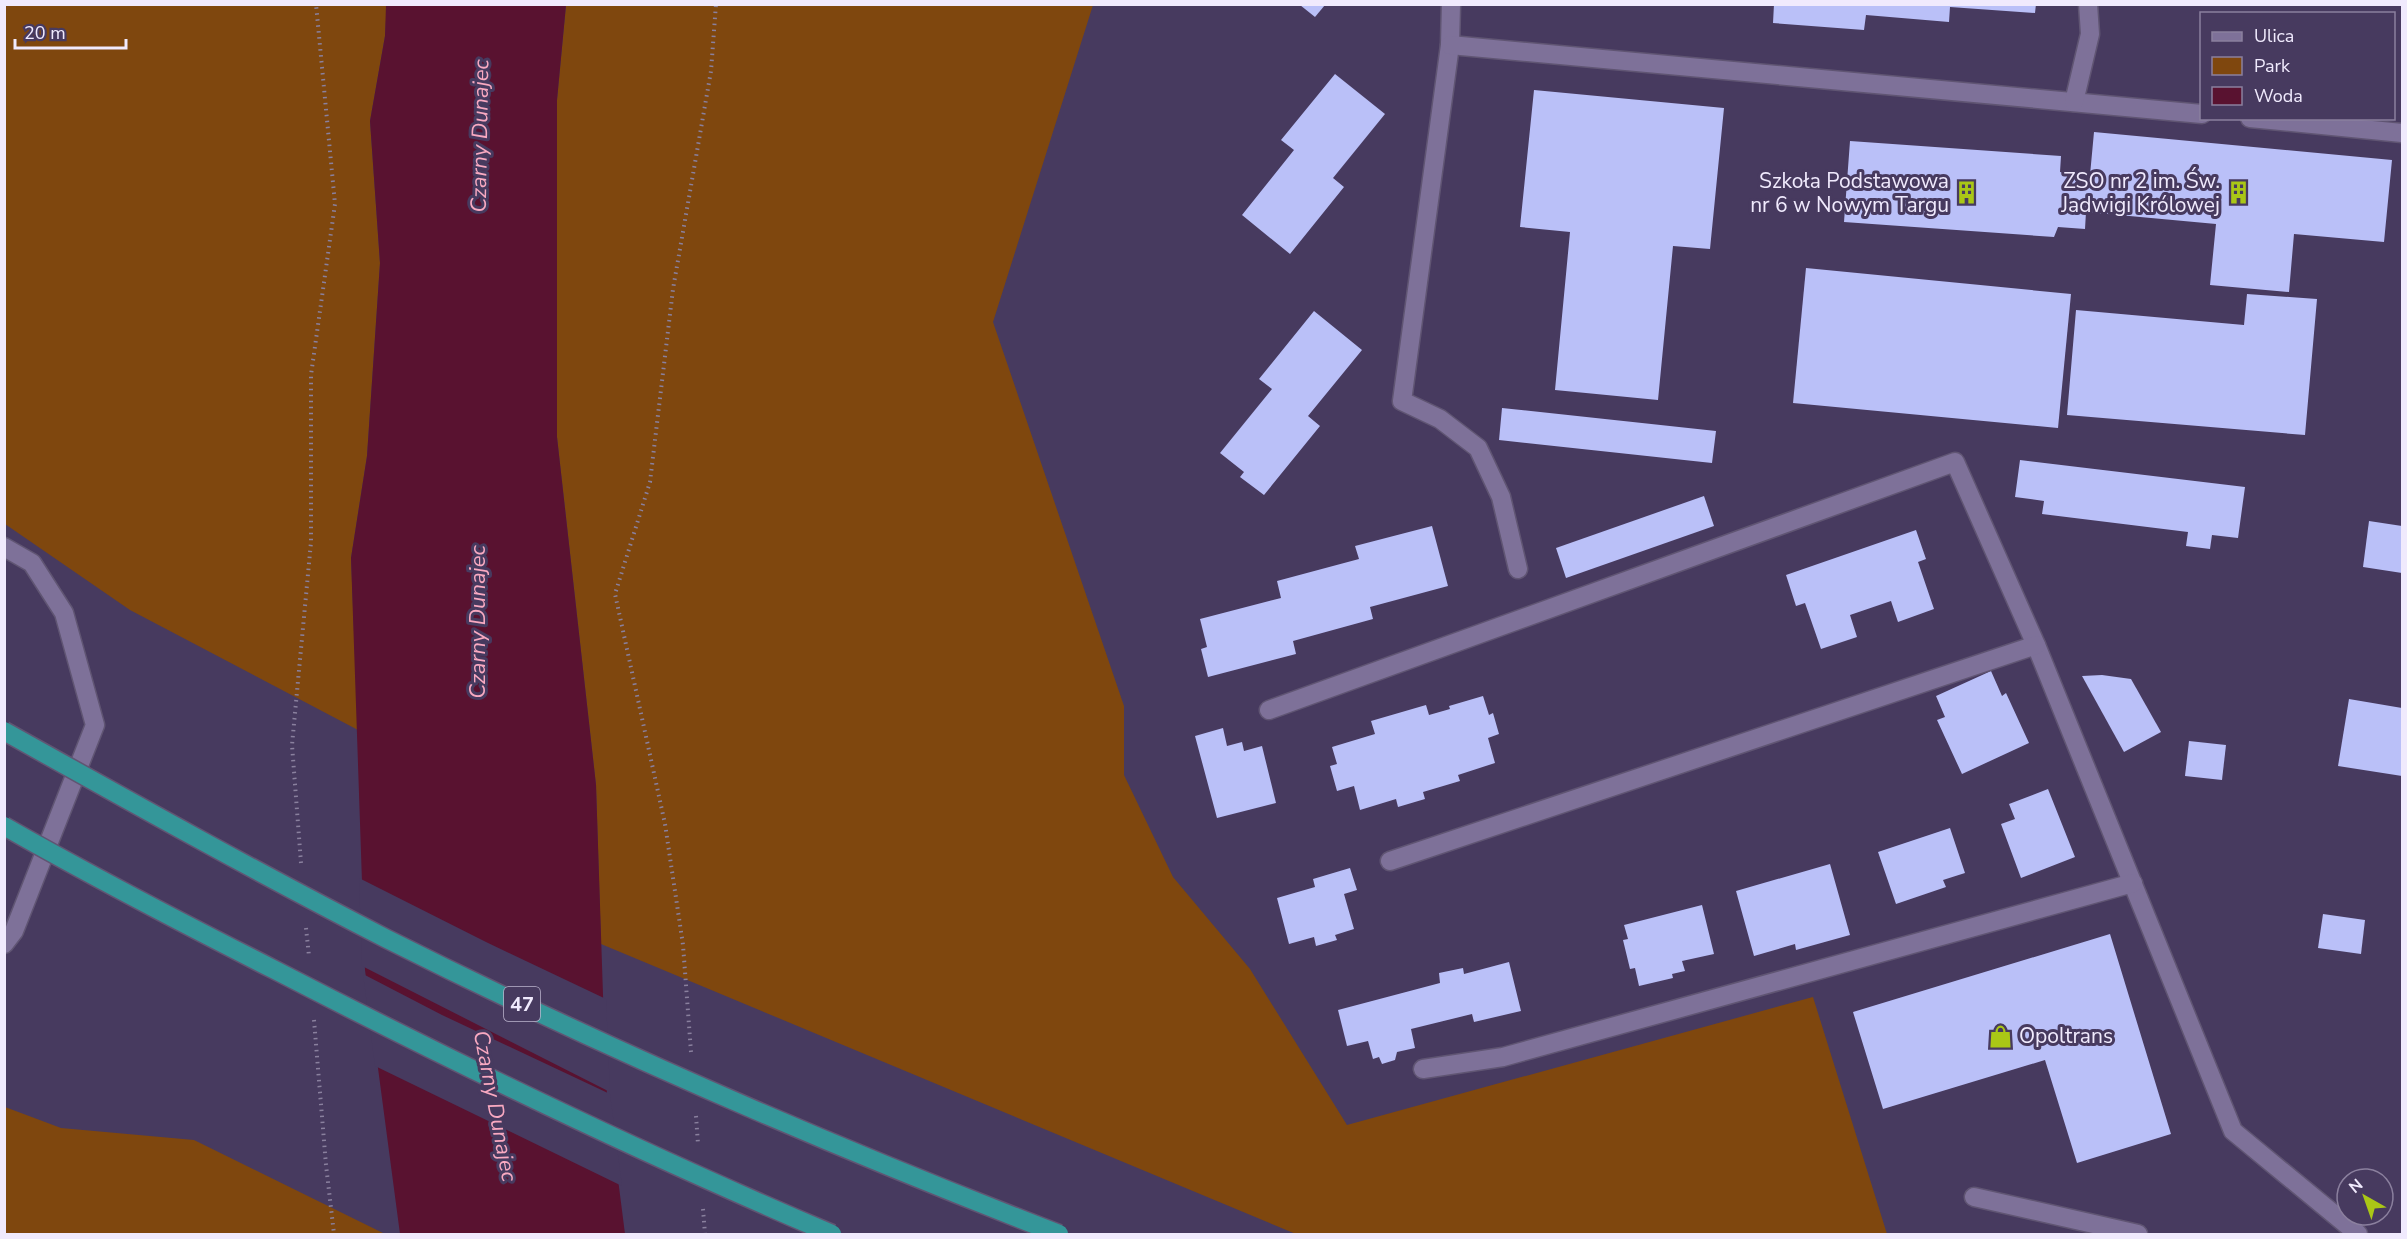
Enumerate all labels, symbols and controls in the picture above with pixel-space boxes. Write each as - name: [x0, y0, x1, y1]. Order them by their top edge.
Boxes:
- scale bar: [15, 12, 126, 50]
- legend: [2200, 12, 2395, 120]
- text: 20 m: [24, 21, 66, 45]
- text: Ulica: [2254, 24, 2294, 48]
- text: Park: [2254, 54, 2291, 78]
- water label: Czarny Dunajec: [464, 58, 496, 213]
- text: Woda: [2254, 84, 2303, 108]
- place label: Szkoła Podstawowa nr 6 w Nowym Targu: [1750, 167, 1949, 219]
- place label: ZSO nr 2 im. Św. Jadwigi Królowej: [2060, 167, 2220, 219]
- building icon: Szkoła Podstawowa nr 6 w Nowym Targu: [1954, 180, 1980, 206]
- building icon: ZSO nr 2 im. Św. Jadwigi Królowej: [2225, 180, 2251, 206]
- water label: Czarny Dunajec: [463, 545, 493, 699]
- road number: 47: [504, 987, 540, 1021]
- place label: Opoltrans: [2019, 1022, 2113, 1050]
- shop icon: Opoltrans: [1988, 1023, 2014, 1049]
- water label: Czarny Dunajec: [466, 1028, 525, 1185]
- north arrow: [2335, 1167, 2395, 1227]
- text: N: [2344, 1174, 2368, 1199]

